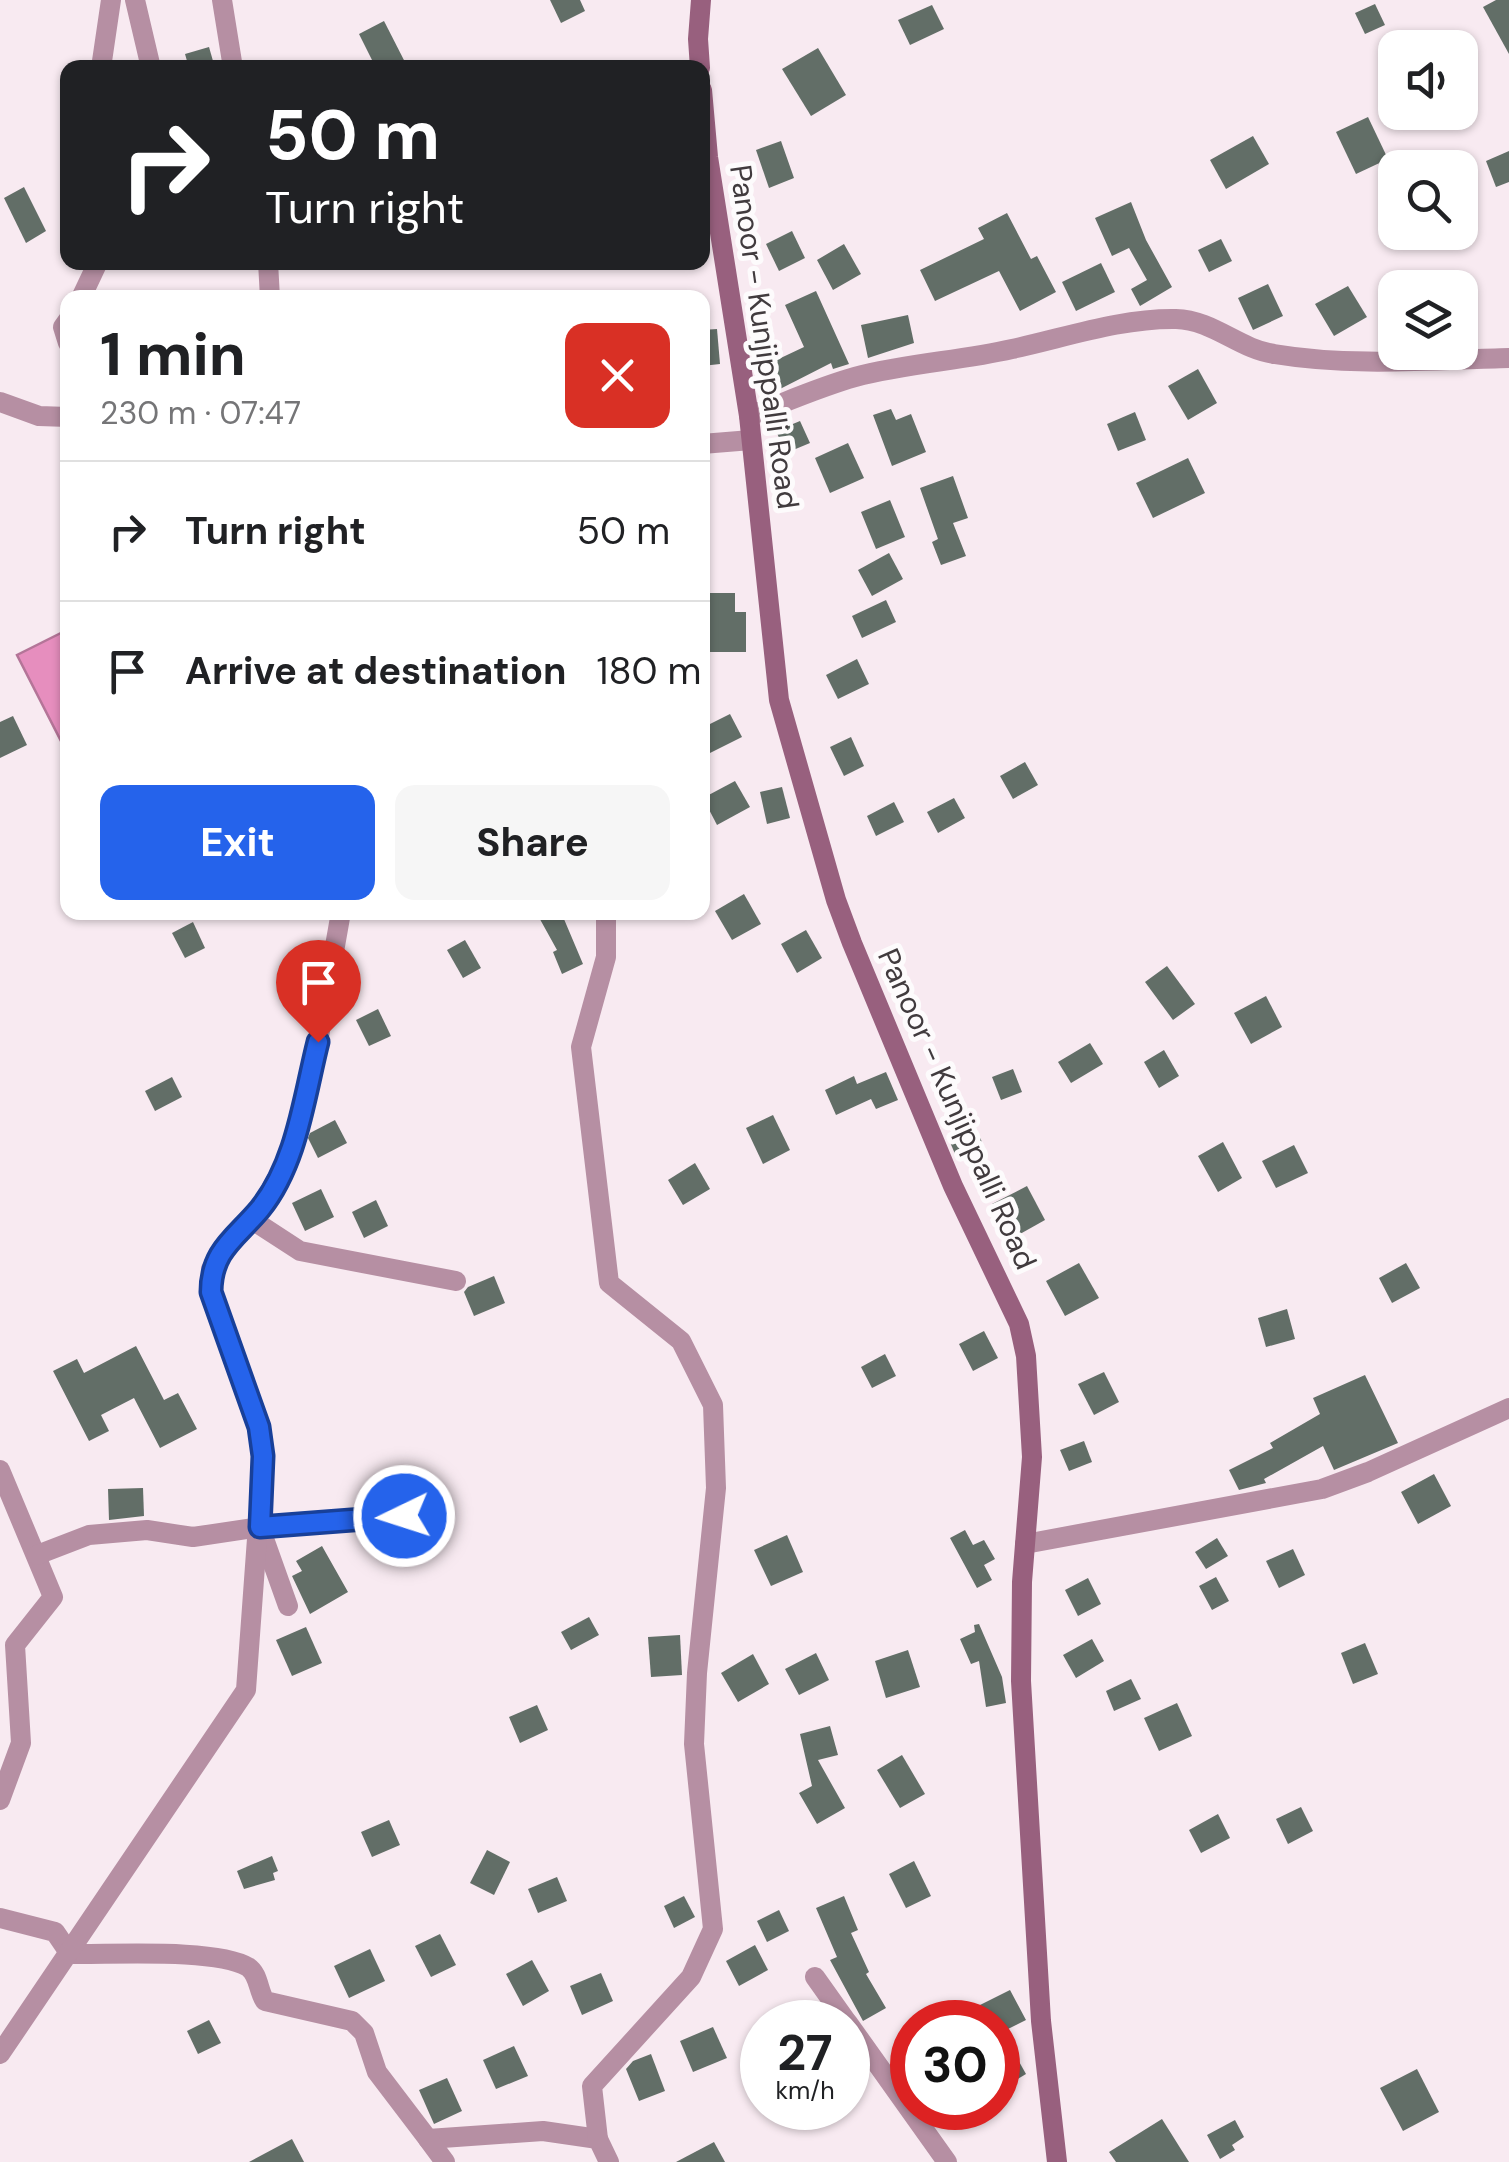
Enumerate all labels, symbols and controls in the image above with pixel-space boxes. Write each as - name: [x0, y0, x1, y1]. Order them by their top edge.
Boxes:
- map controls: [1378, 30, 1478, 370]
- button: sound: [1378, 30, 1478, 130]
- text: 50 m: [265, 90, 440, 181]
- icon: right: [100, 100, 230, 230]
- button: search: [1378, 150, 1478, 250]
- street label: Panoor - Kunjippalli Road: [721, 162, 808, 512]
- text: Turn right: [265, 178, 464, 237]
- button: layers: [1378, 270, 1478, 370]
- text: 1 min: [100, 315, 246, 394]
- button: close: [565, 323, 670, 428]
- text: 230 m · 07:47: [100, 392, 301, 434]
- icon: right: [100, 504, 155, 559]
- text: Turn right: [185, 506, 366, 556]
- text: 50 m: [577, 506, 670, 556]
- icon: arrive: [100, 644, 155, 699]
- text: Arrive at destination: [185, 646, 567, 696]
- text: 180 m: [597, 646, 701, 696]
- button: Exit: [100, 785, 375, 900]
- button: Share: [395, 785, 670, 900]
- pin: [276, 940, 361, 1043]
- street label: Panoor - Kunjippalli Road: [869, 942, 1046, 1275]
- icon: arrive: [291, 955, 346, 1010]
- position arrow: [352, 1464, 456, 1568]
- speed limit sign: 30: [890, 2000, 1020, 2130]
- text: 27: [777, 2020, 833, 2086]
- text: km/h: [775, 2074, 835, 2107]

